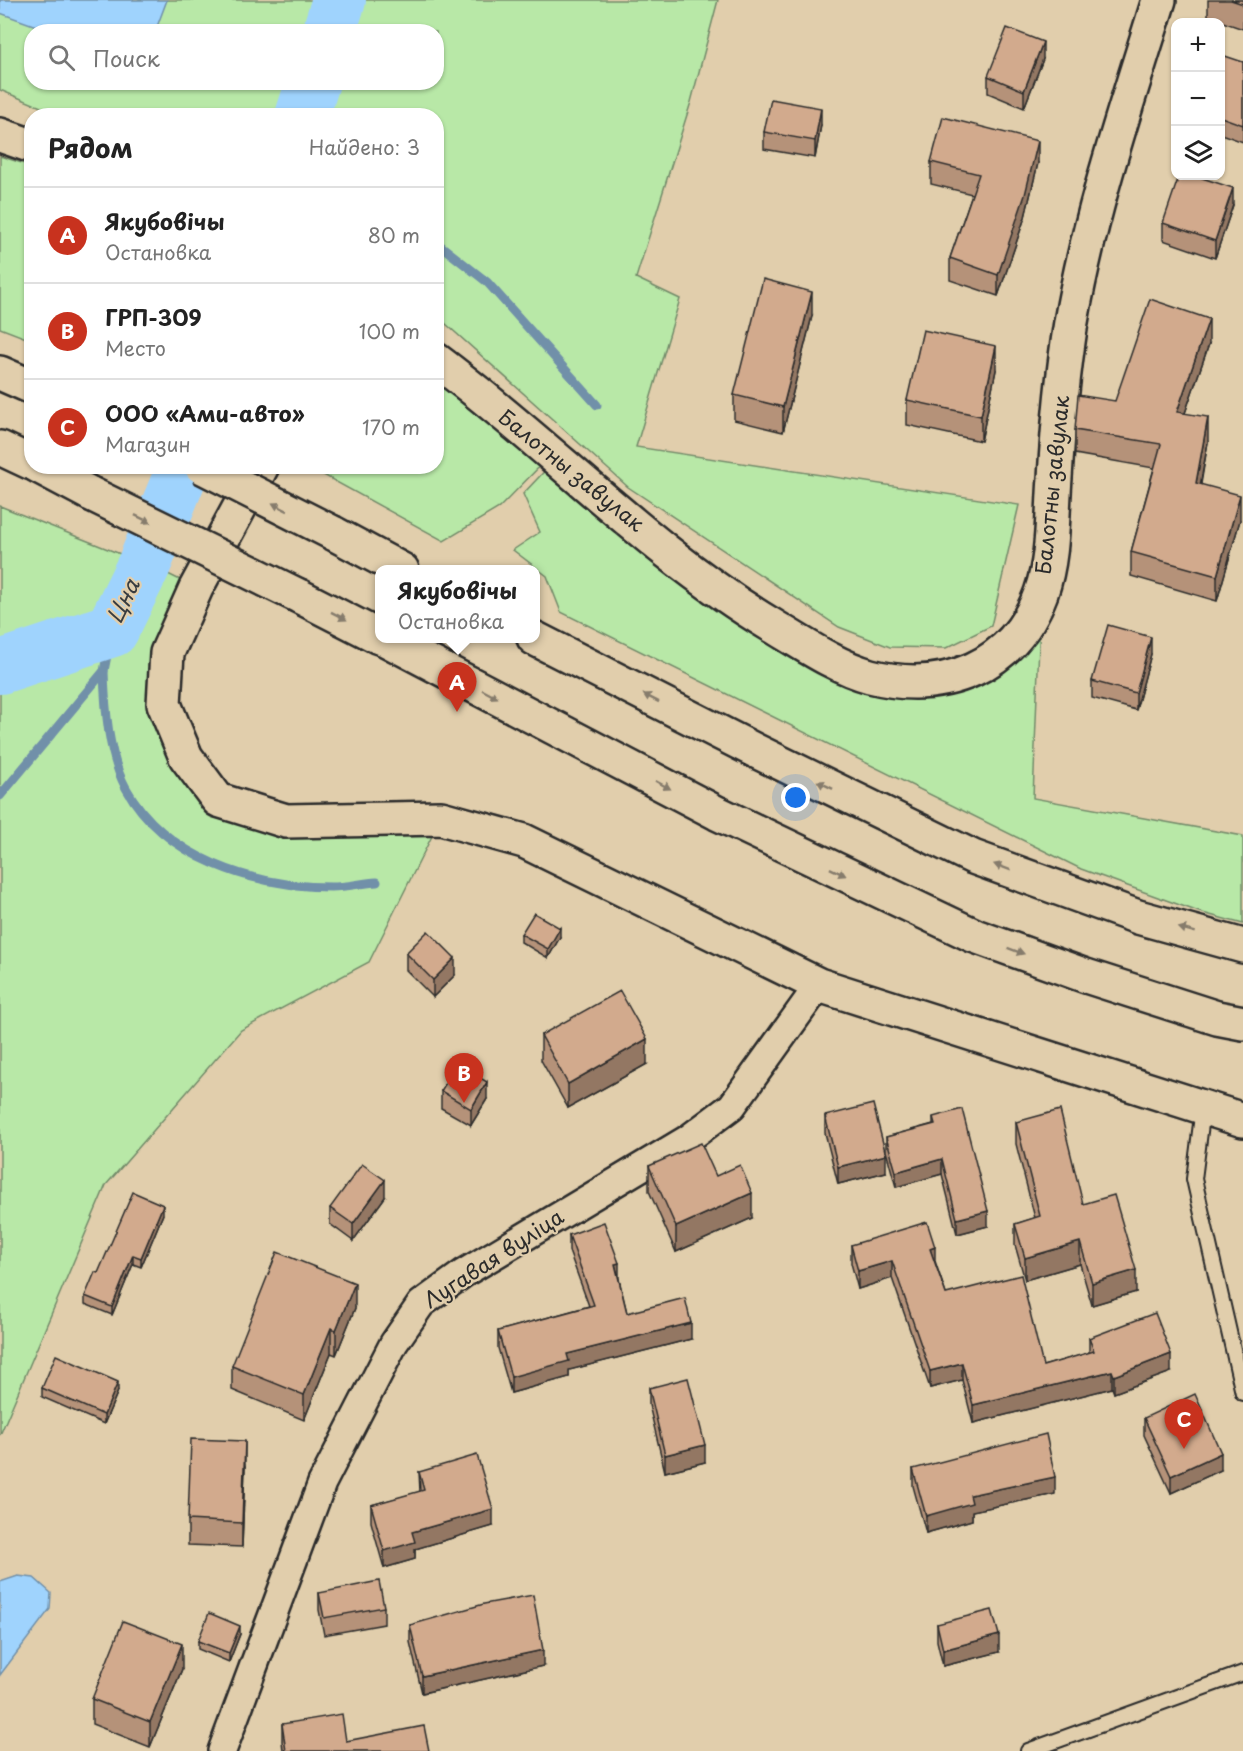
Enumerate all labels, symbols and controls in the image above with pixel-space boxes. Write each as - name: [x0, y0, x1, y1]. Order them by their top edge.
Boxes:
- map controls: [1171, 18, 1225, 180]
- button: +: [1171, 18, 1225, 72]
- search box: [24, 24, 444, 90]
- icon: search: [45, 41, 78, 74]
- text: Поиск: [93, 41, 160, 74]
- button: −: [1171, 72, 1225, 126]
- button: layers: [1171, 126, 1225, 180]
- text: Рядом: [48, 128, 133, 167]
- text: Найдено: 3: [309, 132, 420, 162]
- text: Якубовічы: [105, 204, 225, 237]
- text: A: [60, 220, 75, 250]
- text: 80 m: [368, 220, 420, 250]
- text: Остановка: [105, 237, 211, 267]
- text: ГРП-309: [105, 300, 202, 333]
- text: B: [61, 316, 74, 346]
- text: 100 m: [359, 316, 420, 346]
- text: Место: [105, 333, 166, 363]
- street label: Балотны завулак: [1026, 393, 1076, 576]
- text: ООО «Ами-авто»: [105, 396, 305, 429]
- street label: Балотны завулак: [492, 400, 653, 539]
- text: C: [60, 412, 75, 442]
- text: 170 m: [362, 412, 420, 442]
- text: Магазин: [105, 429, 191, 459]
- one-way arrow: [272, 502, 289, 511]
- one-way arrow: [135, 515, 152, 524]
- popup: [375, 565, 540, 643]
- water label: Цна: [97, 571, 147, 628]
- text: Якубовічы: [398, 573, 517, 606]
- text: Остановка: [398, 606, 504, 636]
- one-way arrow: [330, 611, 347, 621]
- pin: A: [438, 662, 476, 712]
- one-way arrow: [482, 690, 499, 699]
- one-way arrow: [642, 693, 659, 703]
- one-way arrow: [655, 780, 672, 790]
- one-way arrow: [817, 781, 834, 790]
- your location: [781, 783, 810, 812]
- one-way arrow: [993, 862, 1011, 872]
- one-way arrow: [829, 867, 846, 876]
- one-way arrow: [1177, 925, 1196, 935]
- one-way arrow: [1007, 946, 1025, 956]
- pin: B: [444, 1054, 484, 1103]
- street label: Лугавая вуліца: [416, 1200, 569, 1315]
- pin: C: [1164, 1400, 1204, 1449]

